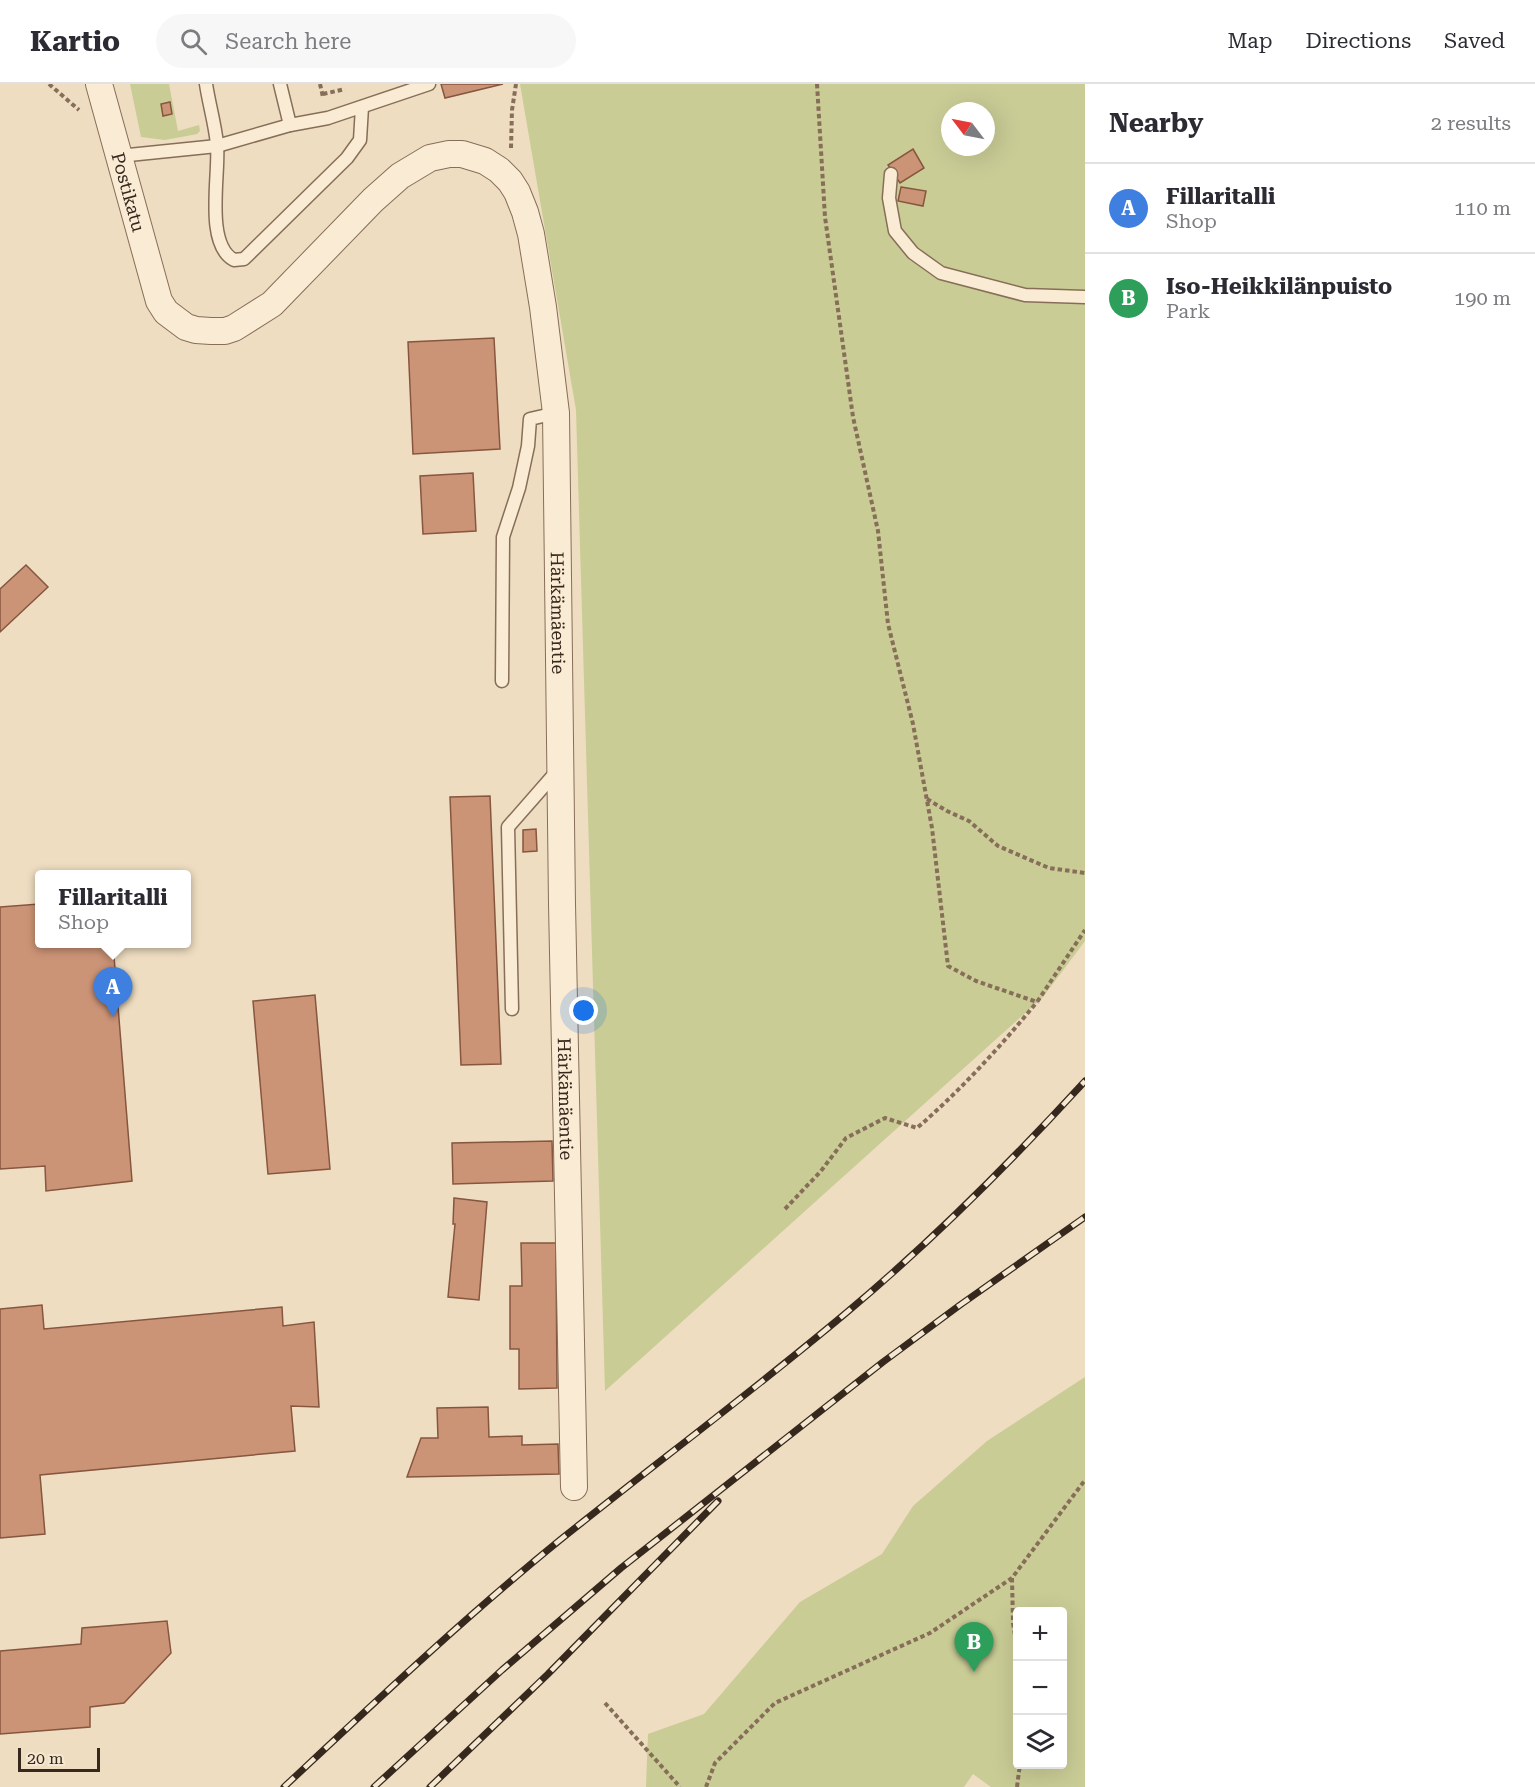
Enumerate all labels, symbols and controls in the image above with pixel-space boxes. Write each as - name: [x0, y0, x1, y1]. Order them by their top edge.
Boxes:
- search box: [156, 14, 576, 68]
- text: Kartio: [30, 25, 120, 58]
- icon: search: [177, 25, 210, 58]
- text: Search here: [225, 29, 351, 54]
- text: Map: [1228, 29, 1272, 53]
- text: Directions: [1305, 29, 1411, 53]
- text: Saved: [1444, 29, 1505, 53]
- north arrow: [941, 102, 995, 156]
- text: Nearby: [1109, 108, 1203, 138]
- text: 2 results: [1431, 111, 1511, 135]
- street label: Postikatu: [108, 150, 150, 234]
- text: Fillaritalli: [1166, 184, 1275, 209]
- text: A: [1121, 196, 1136, 220]
- text: 110 m: [1454, 196, 1511, 220]
- text: Shop: [1166, 209, 1217, 233]
- text: Iso-Heikkilänpuisto: [1166, 274, 1392, 299]
- text: B: [1121, 286, 1136, 310]
- text: 190 m: [1454, 286, 1511, 310]
- text: Park: [1166, 299, 1210, 323]
- street label: Härkämäentie: [547, 552, 570, 674]
- popup: [35, 870, 191, 948]
- text: Fillaritalli: [58, 885, 168, 910]
- text: Shop: [58, 910, 109, 934]
- pin: A: [94, 968, 132, 1017]
- your location: [569, 996, 598, 1025]
- street label: Härkämäentie: [554, 1038, 578, 1160]
- map controls: [1013, 1607, 1067, 1769]
- button: +: [1013, 1607, 1067, 1661]
- pin: B: [954, 1622, 994, 1672]
- button: −: [1013, 1661, 1067, 1715]
- button: layers: [1013, 1715, 1067, 1769]
- scale bar: [18, 1745, 100, 1772]
- text: 20 m: [27, 1749, 64, 1768]

